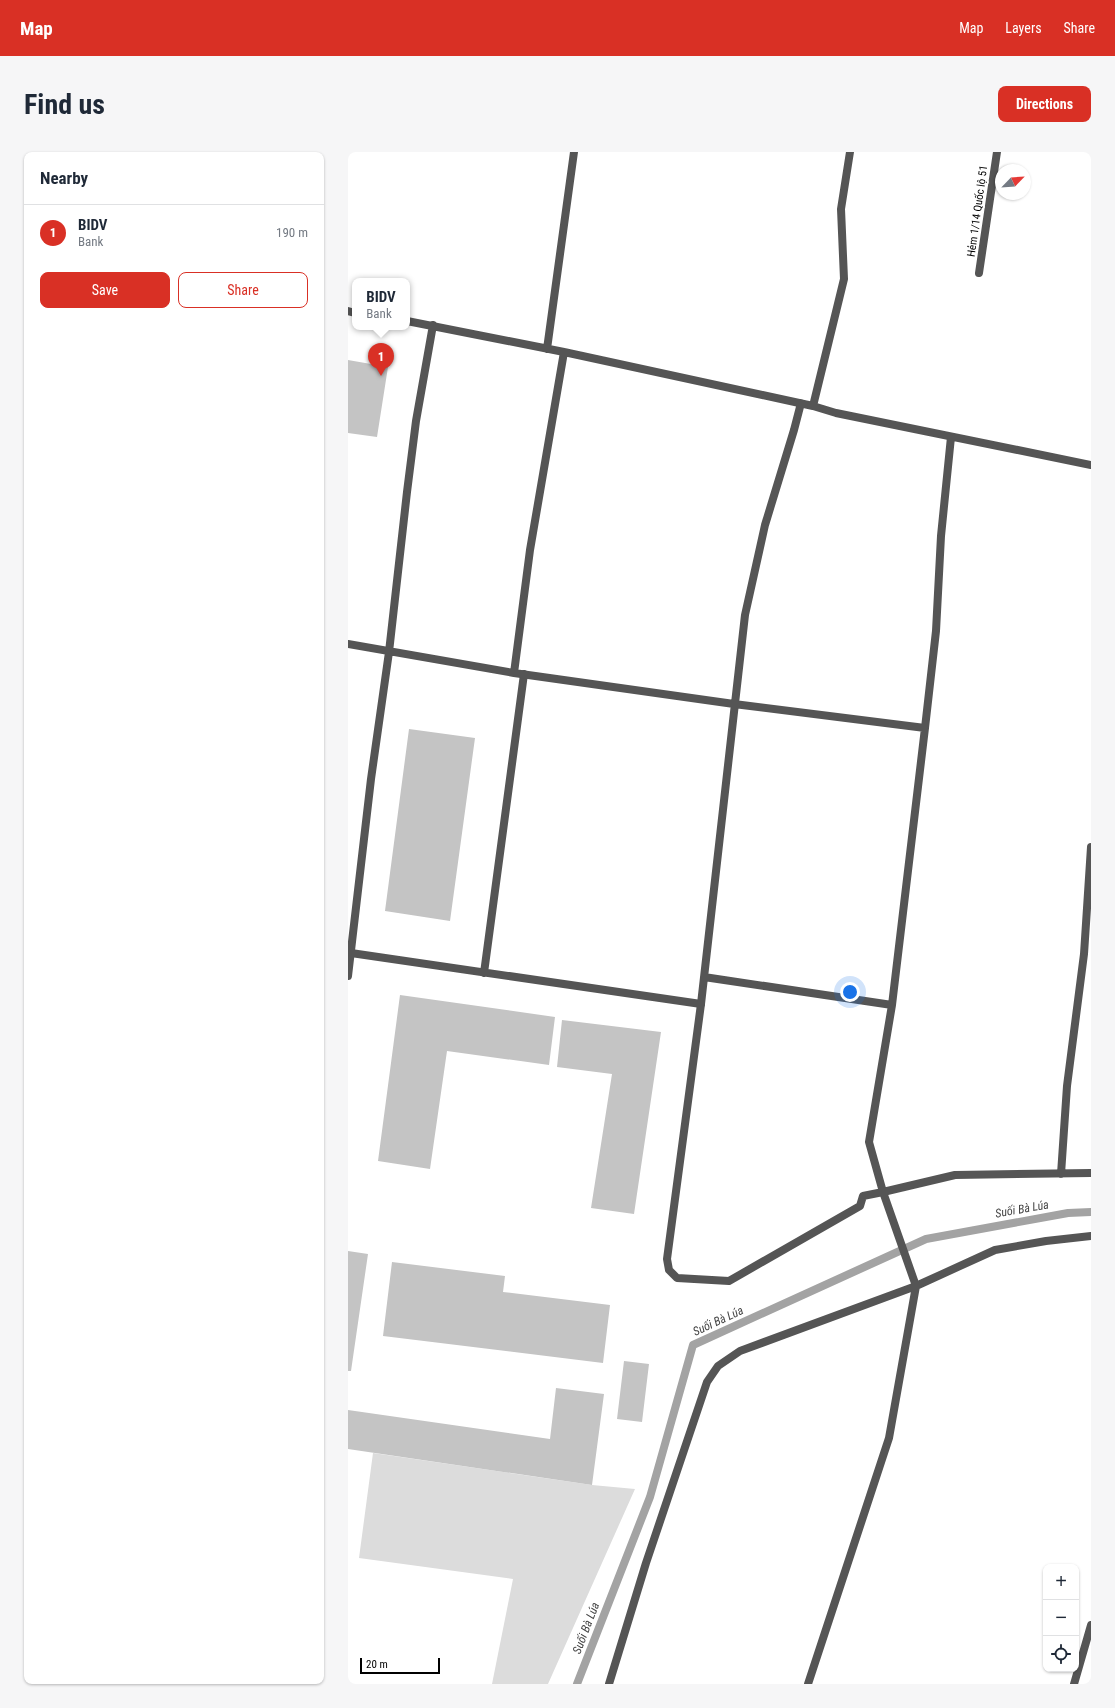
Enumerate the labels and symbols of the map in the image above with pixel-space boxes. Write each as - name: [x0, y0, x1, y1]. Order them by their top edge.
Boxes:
- north arrow: [995, 164, 1031, 200]
- street label: Hẻm 1/14 Quốc lộ 51: [965, 165, 990, 258]
- pin: 1: [368, 343, 394, 376]
- your location: [840, 982, 860, 1002]
- water label: Suối Bà Lúa: [994, 1197, 1050, 1221]
- water label: Suối Bà Lúa: [691, 1303, 745, 1339]
- water label: Suối Bà Lúa: [570, 1600, 602, 1656]
- scale bar: [360, 1656, 440, 1675]

